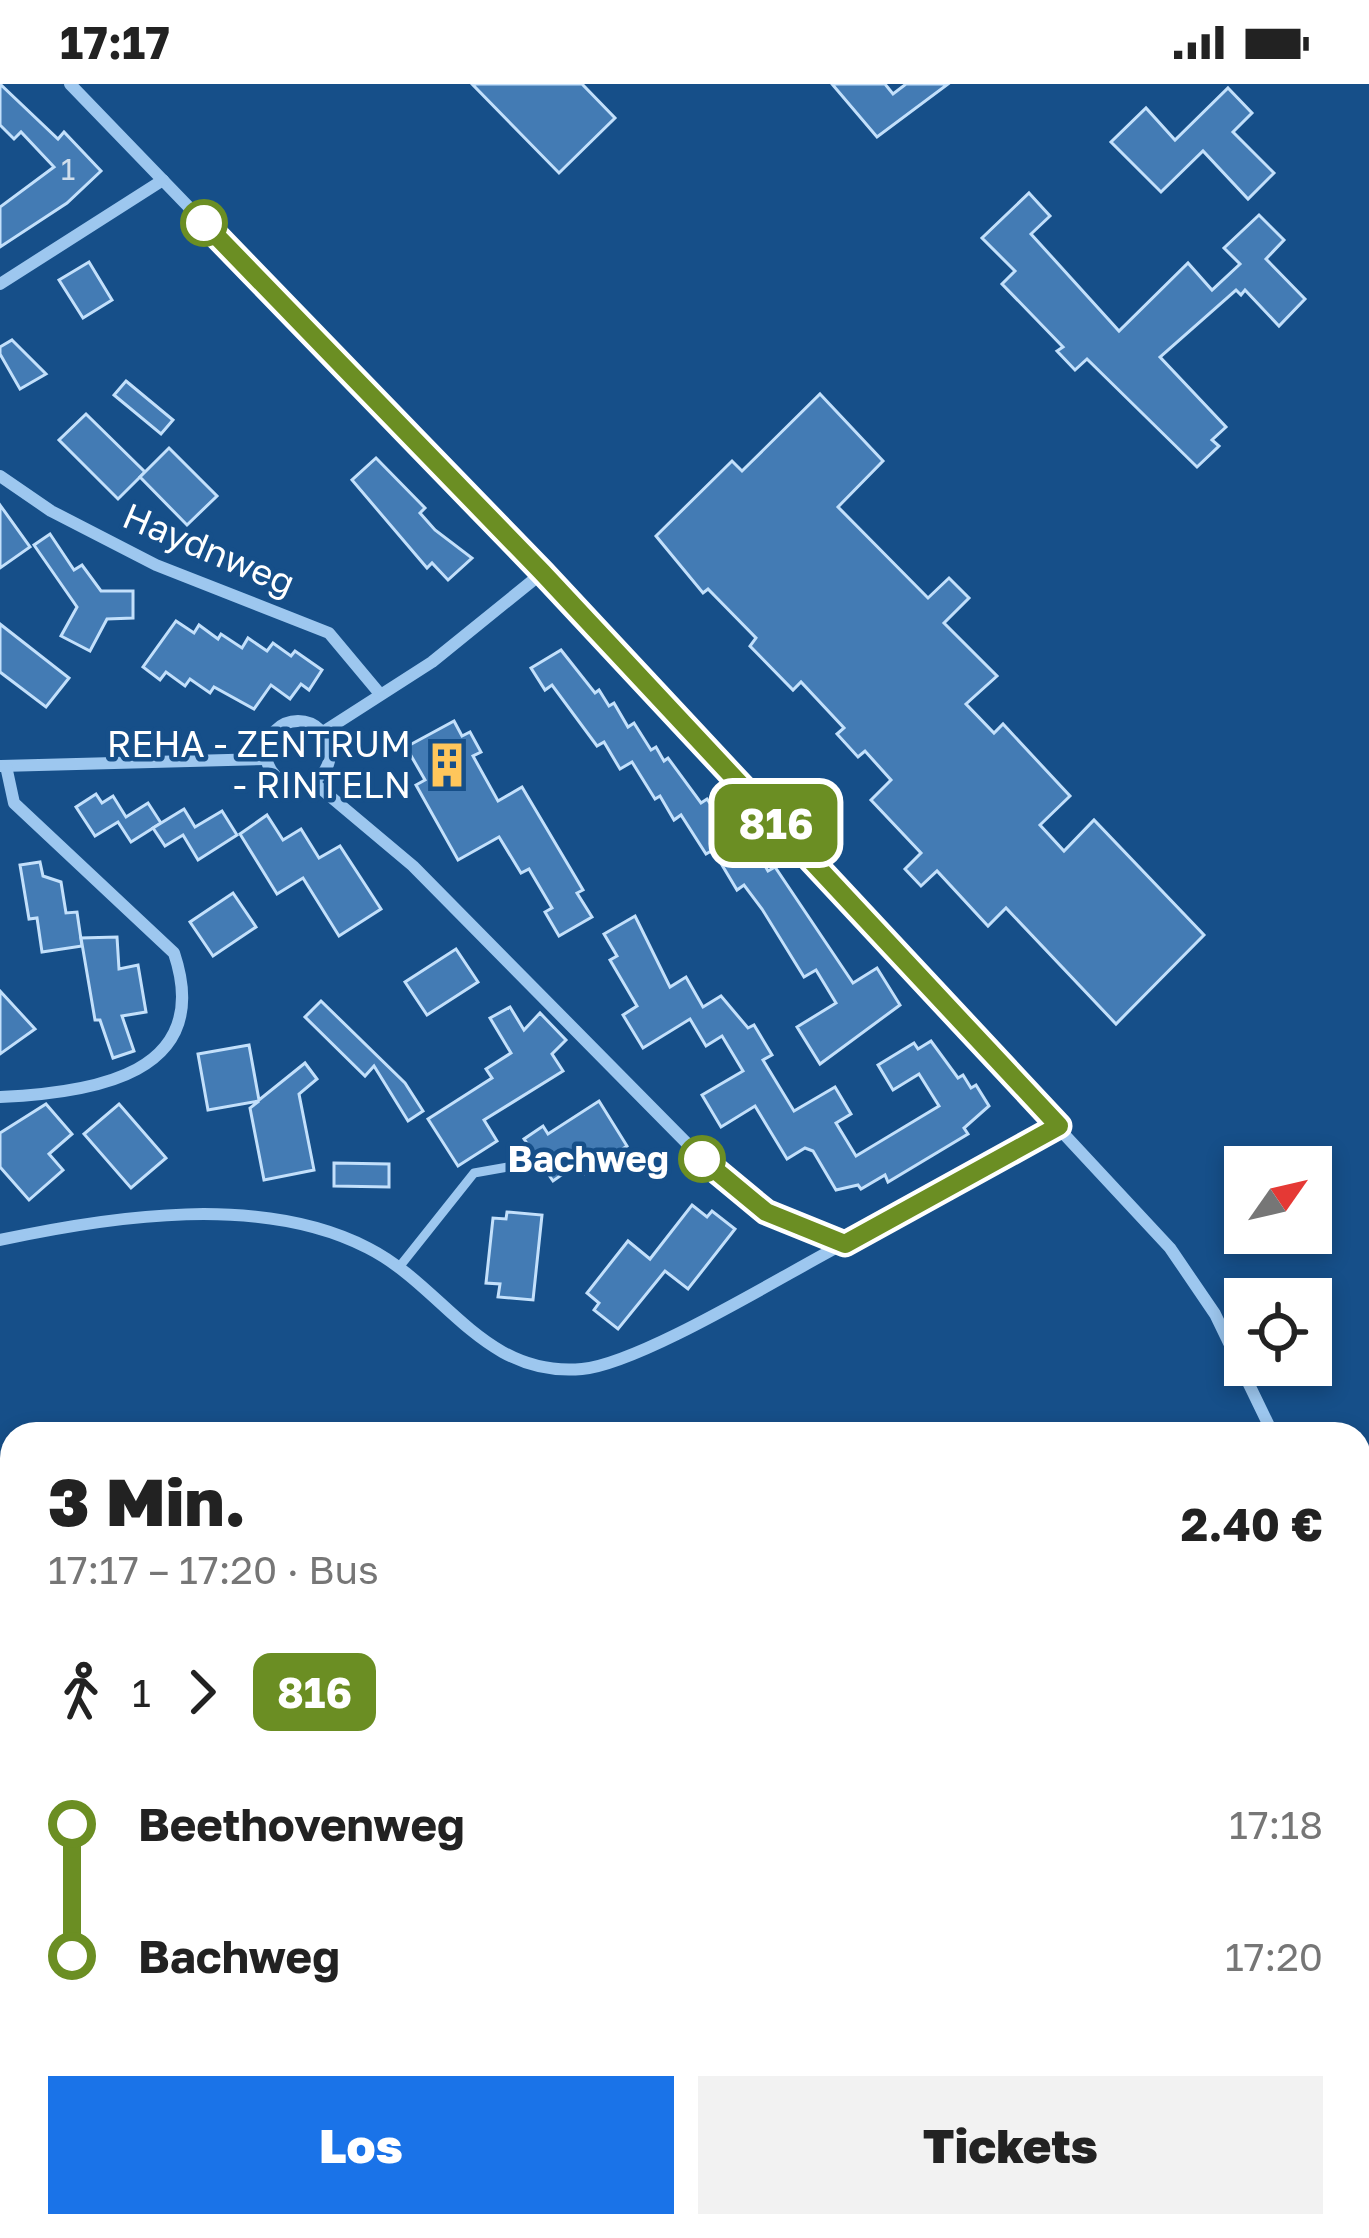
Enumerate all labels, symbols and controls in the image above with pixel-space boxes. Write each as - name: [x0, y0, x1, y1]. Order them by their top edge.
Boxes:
- text: 17:17: [60, 15, 170, 69]
- house number: 1: [61, 151, 75, 187]
- unlabelled marker: [182, 201, 226, 245]
- street label: Haydnweg: [117, 493, 301, 604]
- place label: REHA - ZENTRUM - RINTELN: [107, 722, 411, 806]
- building icon: REHA - ZENTRUM - RINTELN: [422, 740, 472, 790]
- line badge: 816: [707, 784, 845, 862]
- text: 816: [738, 798, 814, 848]
- place label: Bachweg: [508, 1137, 669, 1180]
- marker: Bachweg: [680, 1137, 724, 1181]
- north arrow: [1224, 1146, 1332, 1254]
- map controls: [1224, 1146, 1332, 1386]
- button: locate: [1224, 1278, 1332, 1386]
- text: 3 Min.: [48, 1461, 246, 1541]
- text: 2.40 €: [1181, 1497, 1323, 1551]
- text: 17:17 – 17:20 · Bus: [48, 1546, 379, 1593]
- icon: walk: [48, 1659, 114, 1725]
- icon: forward: [169, 1659, 235, 1725]
- text: 816: [277, 1667, 352, 1717]
- text: 1: [132, 1669, 151, 1716]
- text: Beethovenweg: [138, 1797, 465, 1851]
- text: 17:18: [1229, 1801, 1323, 1848]
- text: Bachweg: [138, 1929, 340, 1983]
- text: 17:20: [1225, 1933, 1323, 1980]
- button: Los: [48, 2076, 674, 2214]
- button: Tickets: [698, 2076, 1323, 2214]

